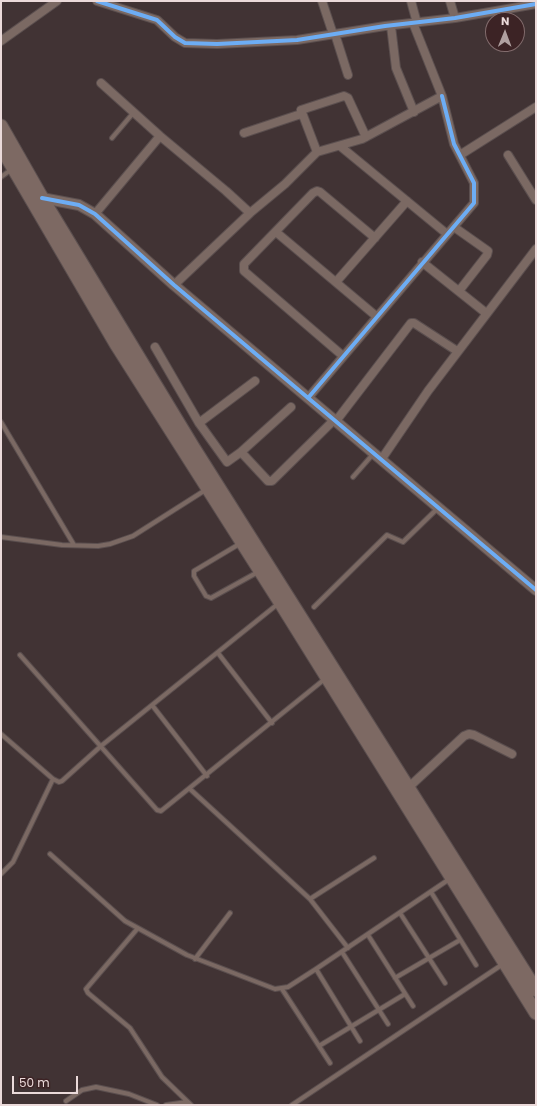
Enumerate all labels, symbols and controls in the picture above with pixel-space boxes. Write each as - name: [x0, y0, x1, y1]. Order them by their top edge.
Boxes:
- north arrow: [485, 12, 525, 52]
- text: N: [501, 13, 509, 29]
- scale bar: [14, 1068, 80, 1094]
- text: 50 m: [19, 1074, 50, 1091]

